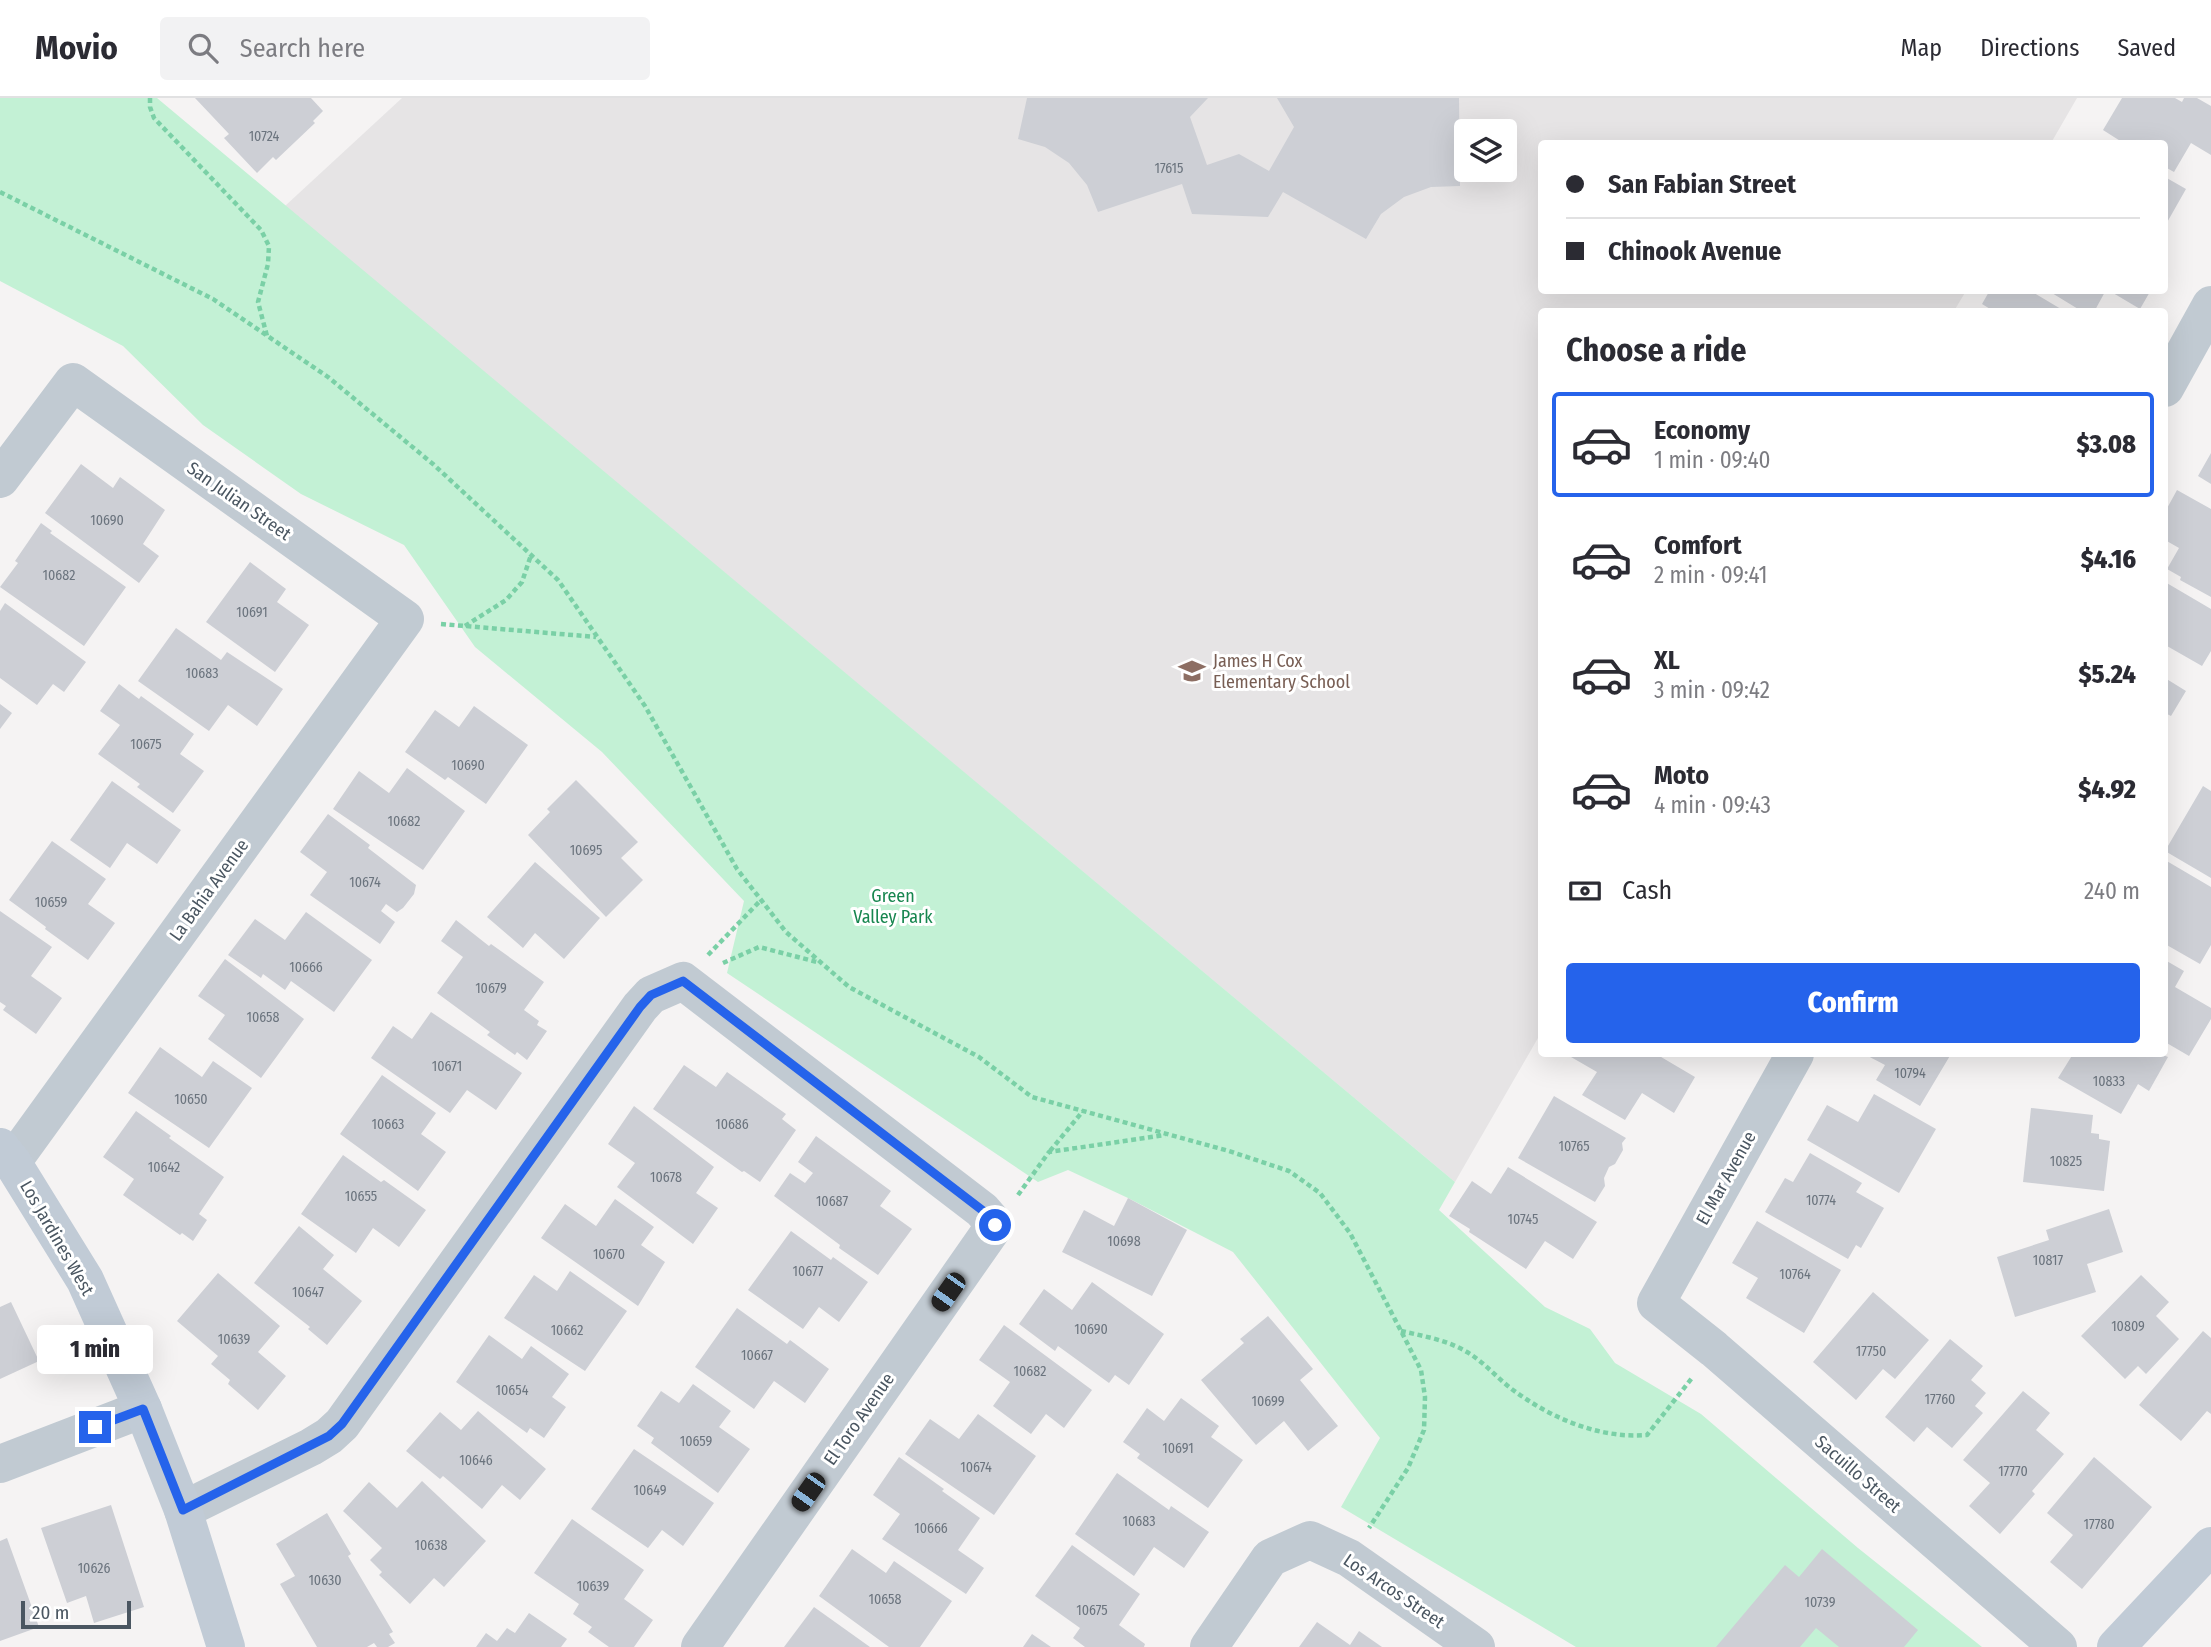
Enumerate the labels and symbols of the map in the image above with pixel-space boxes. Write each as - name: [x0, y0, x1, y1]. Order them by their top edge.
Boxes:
- house number: 10724: [249, 128, 280, 145]
- house number: 17615: [1154, 160, 1184, 177]
- street label: San Julian Street: [183, 457, 295, 545]
- house number: 10690: [90, 512, 124, 529]
- house number: 10682: [43, 567, 75, 584]
- house number: 10691: [236, 604, 268, 621]
- place label: James H Cox Elementary School: [1213, 650, 1350, 693]
- school or university icon: James H Cox Elementary School: [1177, 656, 1207, 686]
- house number: 10683: [185, 665, 219, 682]
- house number: 10675: [130, 736, 162, 753]
- house number: 10690: [451, 757, 485, 774]
- house number: 10682: [388, 813, 420, 830]
- street label: La Bahia Avenue: [165, 835, 253, 945]
- house number: 10695: [570, 842, 602, 859]
- house number: 10674: [349, 874, 381, 891]
- park label: Green Valley Park: [853, 885, 933, 928]
- house number: 10659: [35, 894, 68, 911]
- house number: 10666: [289, 959, 323, 976]
- house number: 10679: [475, 980, 507, 997]
- house number: 10658: [246, 1009, 280, 1026]
- house number: 10671: [432, 1058, 462, 1075]
- house number: 10794: [1894, 1065, 1926, 1082]
- house number: 10833: [2093, 1073, 2125, 1090]
- house number: 10650: [174, 1091, 208, 1108]
- house number: 10663: [372, 1116, 404, 1133]
- house number: 10686: [715, 1116, 749, 1133]
- street label: El Mar Avenue: [1691, 1127, 1761, 1229]
- house number: 10765: [1558, 1138, 1590, 1155]
- house number: 10825: [2050, 1153, 2082, 1170]
- house number: 10642: [148, 1159, 180, 1176]
- house number: 10678: [650, 1169, 682, 1186]
- street label: Los Jardines West: [15, 1177, 99, 1299]
- house number: 10655: [345, 1188, 377, 1205]
- house number: 10774: [1806, 1192, 1836, 1209]
- house number: 10687: [816, 1193, 848, 1210]
- route start: [979, 1209, 1011, 1241]
- house number: 10745: [1508, 1211, 1538, 1228]
- house number: 10698: [1107, 1233, 1141, 1250]
- house number: 10670: [593, 1246, 625, 1263]
- house number: 10817: [2033, 1252, 2064, 1269]
- house number: 10677: [793, 1263, 824, 1280]
- house number: 10764: [1779, 1266, 1811, 1283]
- car: [928, 1269, 969, 1315]
- house number: 10647: [292, 1284, 324, 1301]
- house number: 10809: [2111, 1318, 2145, 1335]
- house number: 10690: [1074, 1321, 1108, 1338]
- house number: 10662: [551, 1322, 583, 1339]
- callout: 1 min: [37, 1326, 153, 1374]
- house number: 10639: [218, 1331, 250, 1348]
- house number: 17750: [1856, 1343, 1886, 1360]
- house number: 10667: [741, 1347, 773, 1364]
- house number: 10682: [1014, 1363, 1046, 1380]
- street label: El Toro Avenue: [819, 1369, 899, 1469]
- house number: 10654: [496, 1382, 529, 1399]
- house number: 17760: [1925, 1391, 1955, 1408]
- house number: 10699: [1251, 1393, 1285, 1410]
- route end: [79, 1411, 111, 1443]
- street label: Sacuillo Street: [1811, 1431, 1906, 1517]
- house number: 10659: [680, 1433, 713, 1450]
- house number: 10691: [1162, 1440, 1194, 1457]
- house number: 10646: [459, 1452, 493, 1469]
- house number: 10674: [960, 1459, 992, 1476]
- house number: 17770: [1998, 1463, 2028, 1480]
- car: [788, 1469, 829, 1515]
- house number: 10649: [633, 1482, 667, 1499]
- house number: 10683: [1122, 1513, 1156, 1530]
- house number: 17780: [2084, 1516, 2114, 1533]
- house number: 10666: [914, 1520, 948, 1537]
- house number: 10638: [415, 1537, 447, 1554]
- street label: Los Arcos Street: [1339, 1549, 1449, 1633]
- house number: 10626: [78, 1560, 110, 1577]
- house number: 10630: [308, 1572, 342, 1589]
- house number: 10639: [577, 1578, 609, 1595]
- house number: 10658: [868, 1591, 902, 1608]
- house number: 10739: [1804, 1594, 1836, 1611]
- scale bar: [21, 1598, 131, 1630]
- house number: 10675: [1076, 1602, 1108, 1619]

